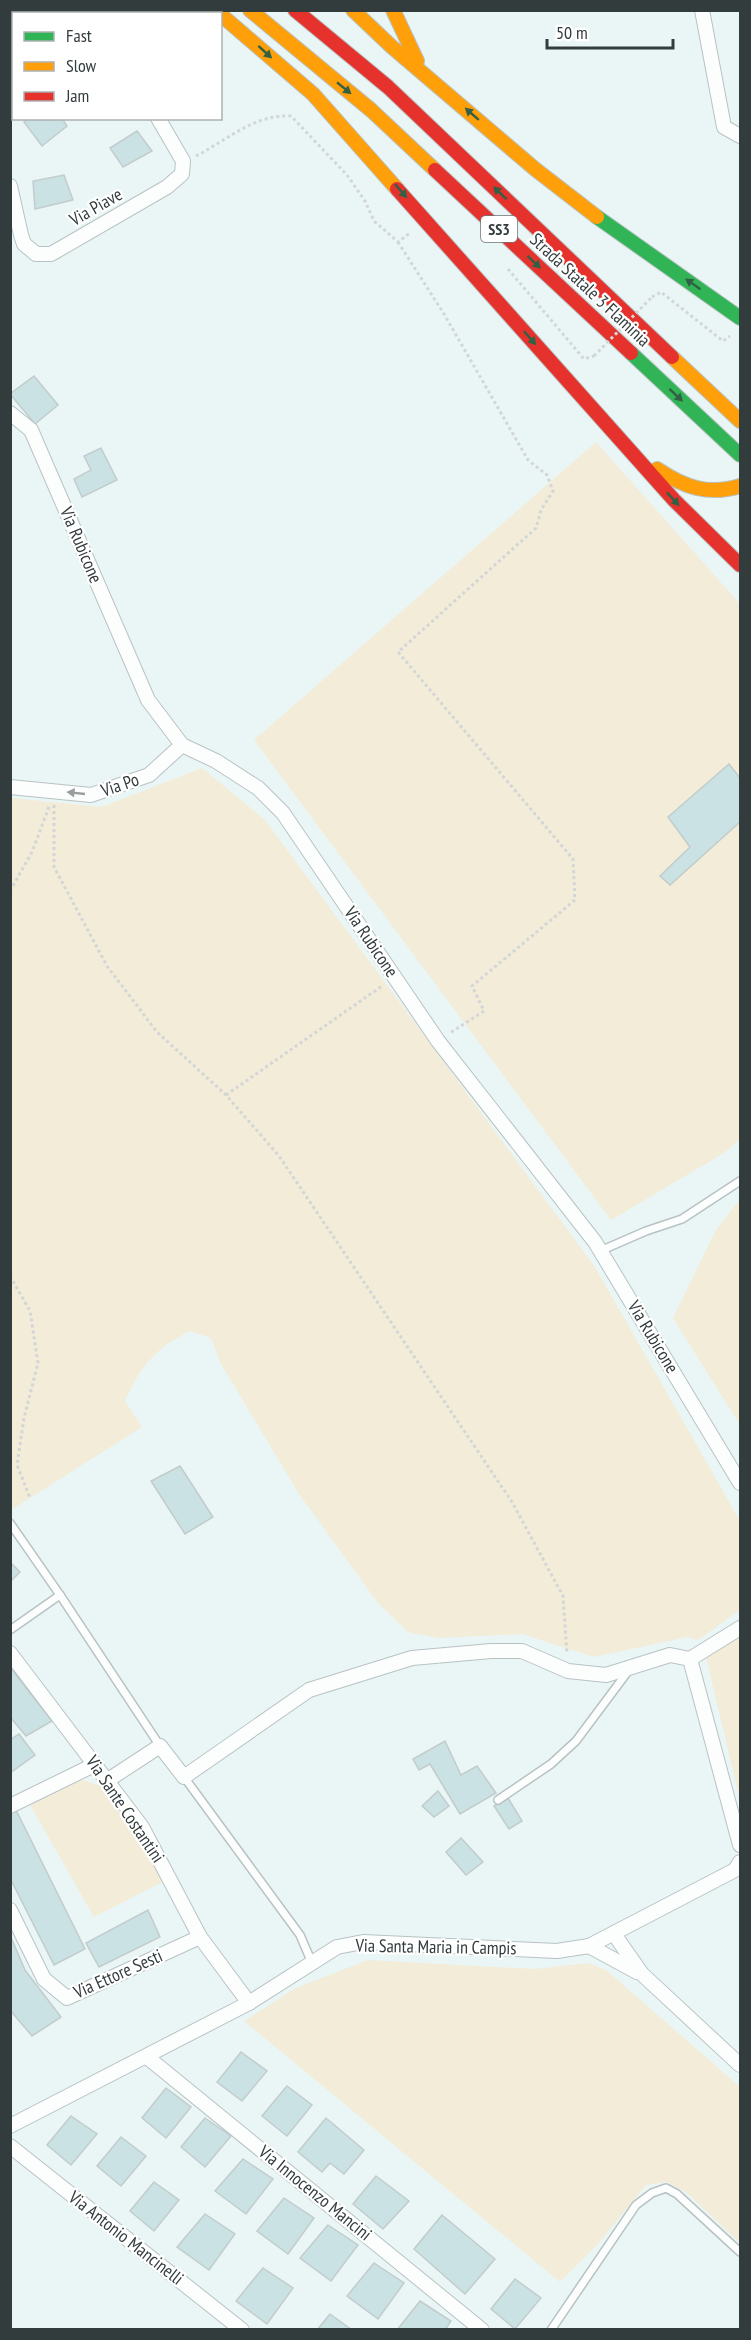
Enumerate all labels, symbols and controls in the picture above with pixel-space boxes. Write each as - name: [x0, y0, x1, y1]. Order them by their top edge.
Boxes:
- legend: [12, 12, 222, 120]
- scale bar: [547, 12, 673, 50]
- text: 50 m: [556, 21, 588, 44]
- text: Fast: [66, 24, 92, 47]
- one-way arrow: [257, 45, 272, 58]
- text: Slow: [66, 54, 97, 77]
- one-way arrow: [336, 81, 352, 94]
- text: Jam: [65, 84, 89, 107]
- one-way arrow: [465, 108, 480, 121]
- street label: Via Piave: [64, 182, 126, 231]
- one-way arrow: [394, 183, 407, 198]
- one-way arrow: [493, 187, 508, 200]
- road number: SS3: [481, 216, 517, 242]
- street label: Strada Statale 3 Flaminia: [525, 228, 655, 351]
- one-way arrow: [526, 255, 541, 268]
- one-way arrow: [685, 278, 701, 290]
- one-way arrow: [523, 330, 537, 345]
- one-way arrow: [669, 388, 683, 402]
- one-way arrow: [666, 492, 680, 507]
- street label: Via Rubicone: [55, 502, 108, 586]
- street label: Via Po: [97, 767, 142, 802]
- one-way arrow: [66, 789, 85, 798]
- street label: Via Rubicone: [339, 901, 403, 982]
- street label: Via Rubicone: [622, 1295, 684, 1377]
- street label: Via Sante Costantini: [81, 1750, 170, 1867]
- street label: Via Santa Maria in Campis: [354, 1934, 517, 1959]
- street label: Via Ettore Sesti: [69, 1944, 166, 2004]
- street label: Via Innocenzo Mancini: [253, 2139, 377, 2245]
- street label: Via Antonio Mancinelli: [63, 2185, 188, 2290]

